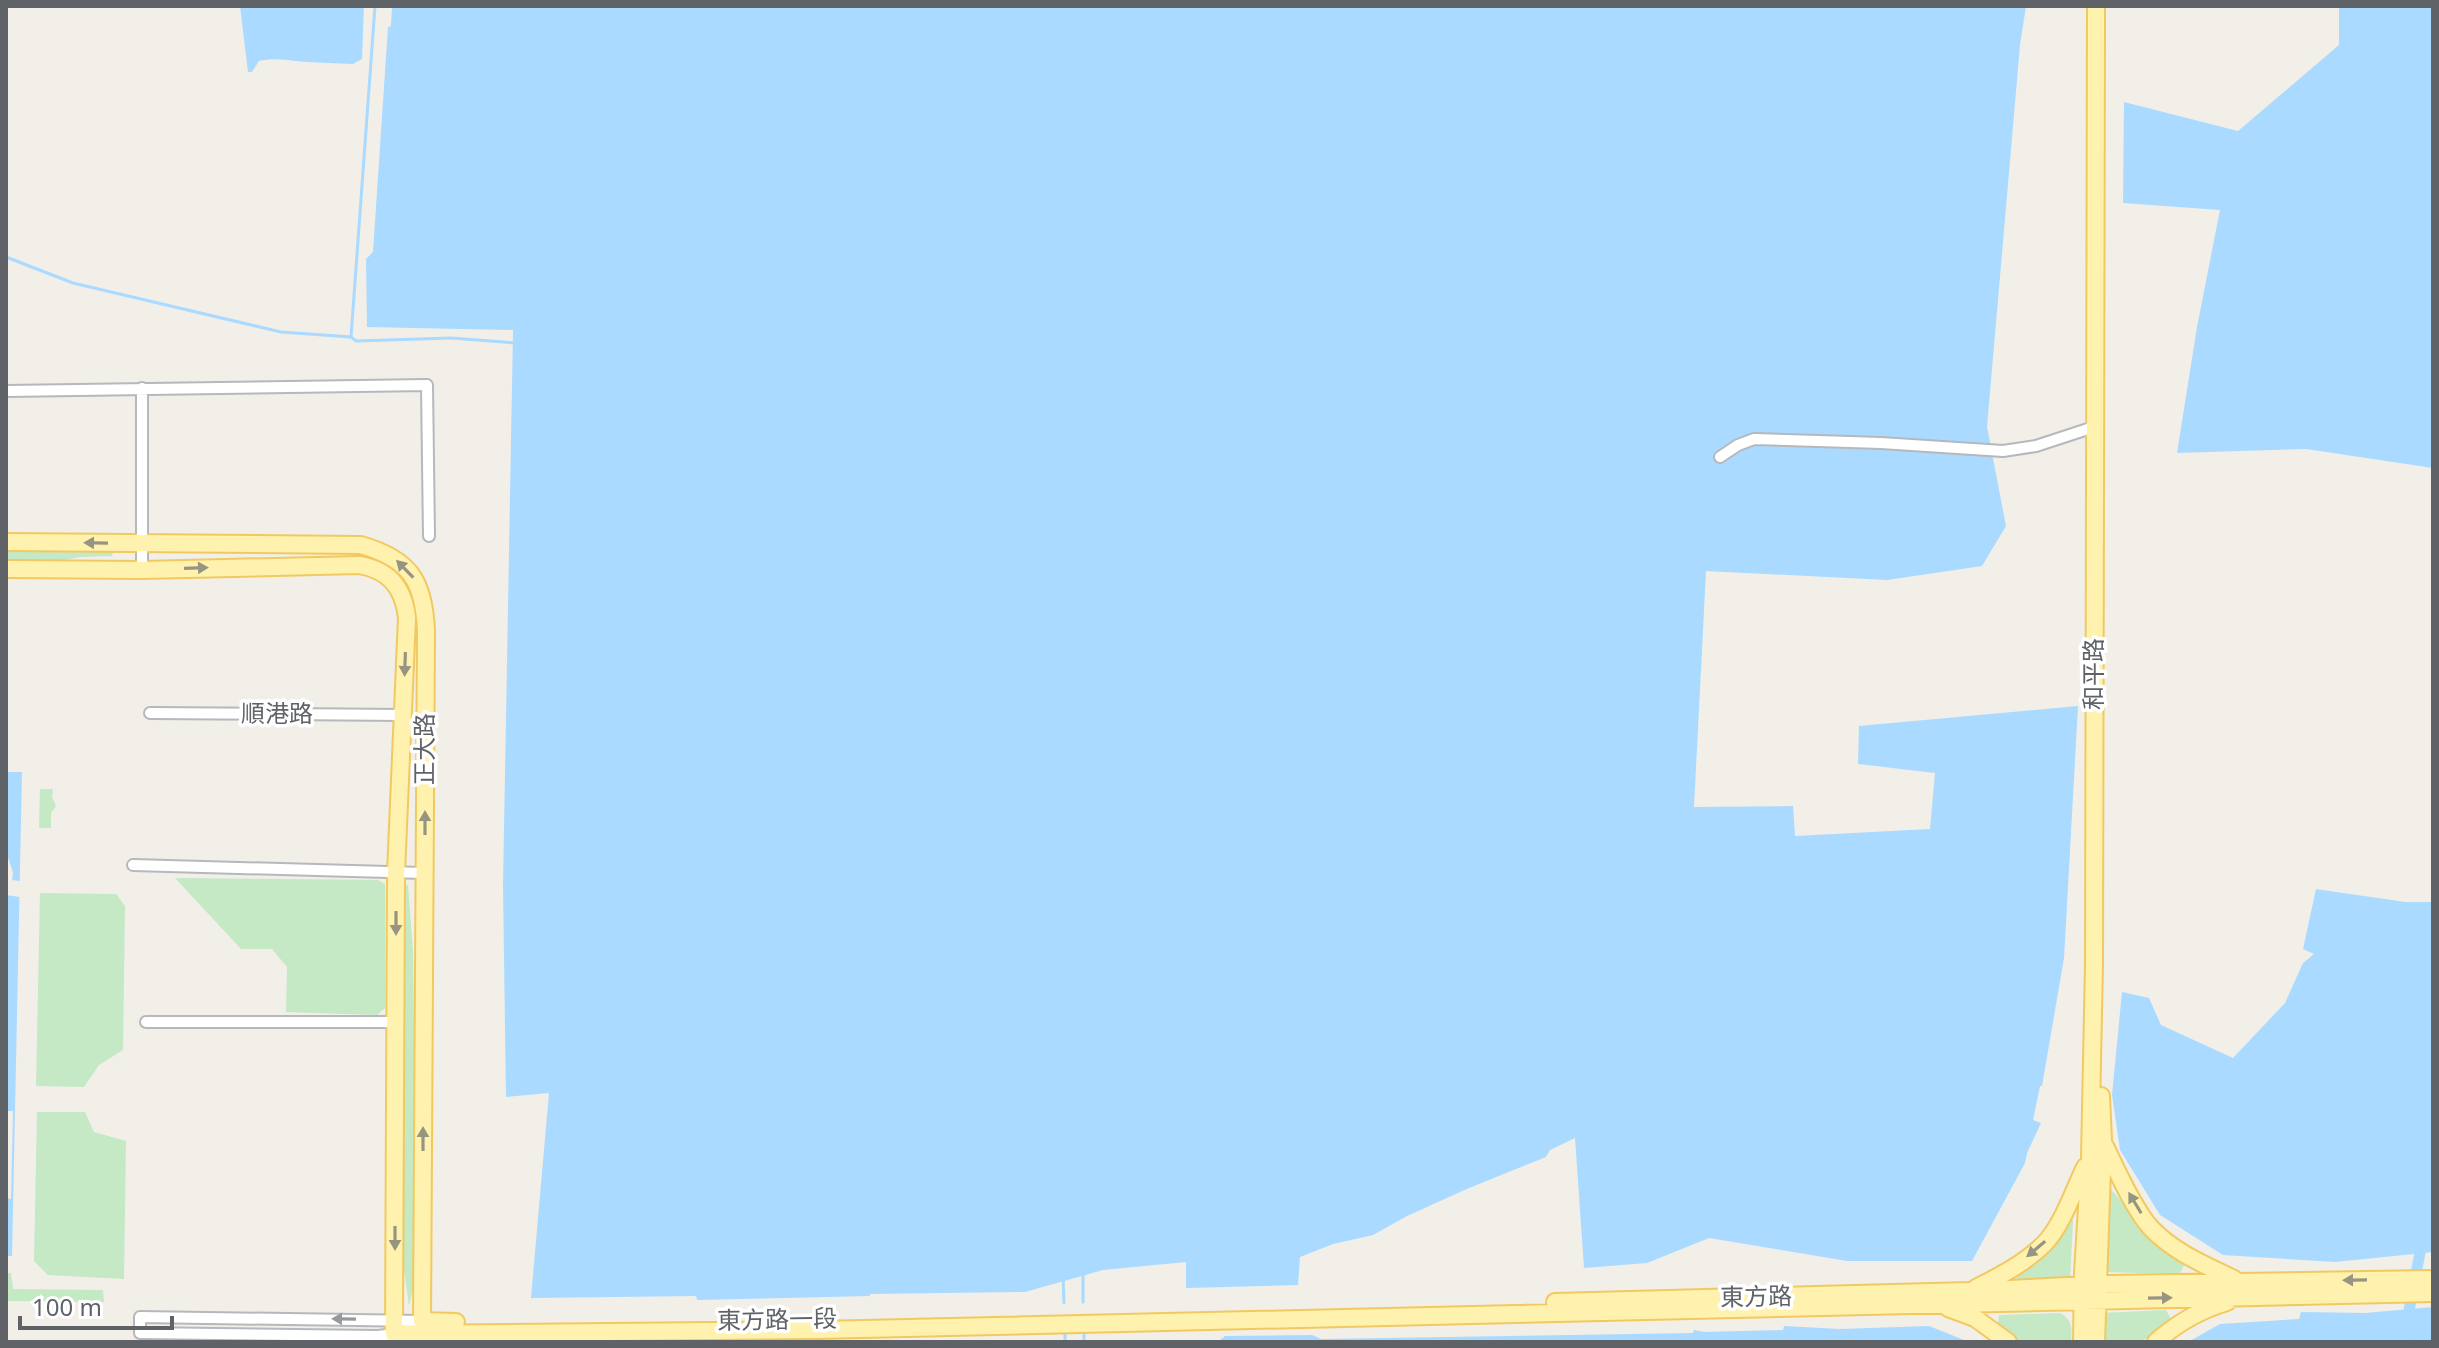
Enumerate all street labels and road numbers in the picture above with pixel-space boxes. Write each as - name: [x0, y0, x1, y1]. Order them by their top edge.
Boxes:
- street label: 和平路: [2076, 638, 2109, 710]
- street label: 順港路: [241, 696, 313, 729]
- street label: 正大路: [407, 713, 440, 785]
- street label: 東方路: [1720, 1278, 1792, 1313]
- street label: 東方路一段: [717, 1301, 837, 1336]

